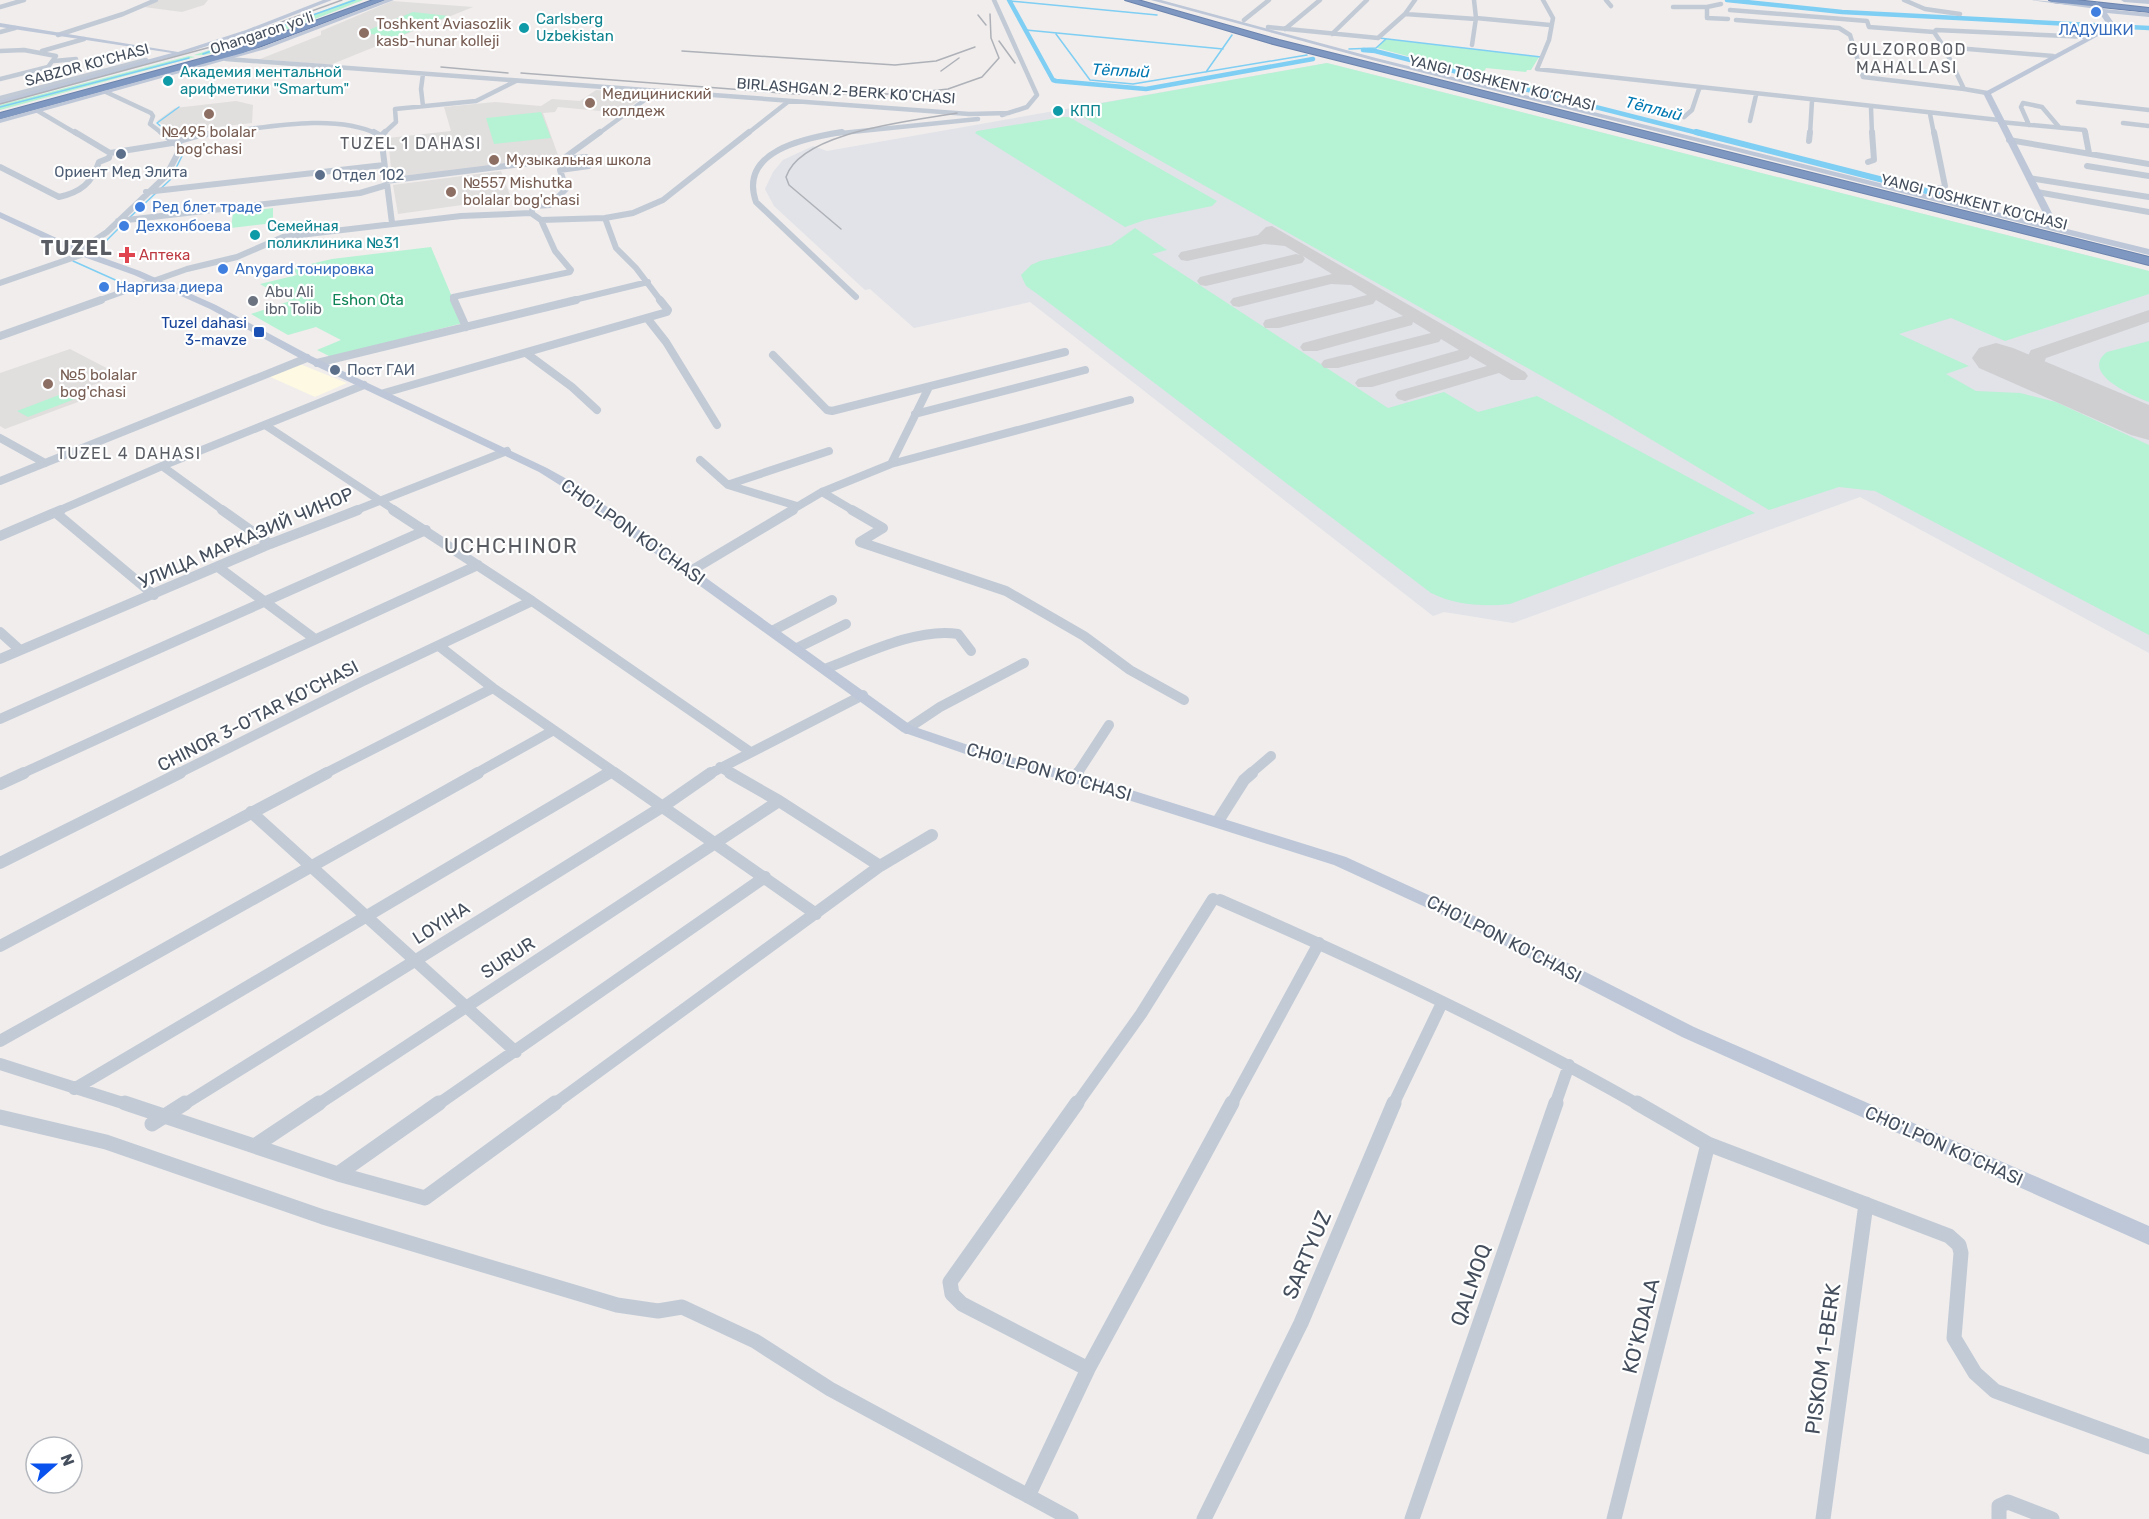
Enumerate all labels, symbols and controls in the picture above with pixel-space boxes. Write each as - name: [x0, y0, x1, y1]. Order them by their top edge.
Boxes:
- marker: ЛАДУШКИ: [2089, 5, 2103, 19]
- street label: Ohangaron yoʻli: [208, 8, 316, 58]
- place label: Carlsberg Uzbekistan: [536, 10, 614, 45]
- place label: Toshkent Aviasozlik kasb-hunar kolleji: [376, 15, 511, 50]
- marker: Carlsberg Uzbekistan: [517, 21, 531, 35]
- place label: ЛАДУШКИ: [2058, 21, 2134, 39]
- marker: Toshkent Aviasozlik kasb-hunar kolleji: [357, 26, 371, 40]
- street label: SABZOR KO'CHASI: [23, 40, 151, 90]
- district label: GULZOROBOD MAHALLASI: [1847, 40, 1967, 77]
- street label: YANGI TOSHKENT KO‘CHASI: [1407, 51, 1597, 115]
- water label: Тёплый: [1092, 59, 1151, 82]
- place label: Академия ментальной арифметики "Smartum": [180, 63, 349, 98]
- marker: Академия ментальной арифметики "Smartum": [161, 74, 175, 88]
- street label: BIRLASHGAN 2-BERK KO'CHASI: [736, 74, 956, 108]
- place label: Медициниский коллдеж: [602, 85, 712, 120]
- water label: Тёплый: [1624, 92, 1685, 125]
- marker: Медициниский коллдеж: [583, 96, 597, 110]
- place label: КПП: [1070, 102, 1101, 120]
- marker: КПП: [1051, 104, 1065, 118]
- marker: №495 bolalar bog'chasi: [202, 107, 216, 121]
- place label: №495 bolalar bog'chasi: [161, 123, 257, 158]
- district label: TUZEL 1 DAHASI: [340, 134, 482, 153]
- marker: Ориент Мед Элита: [114, 147, 128, 161]
- place label: Музыкальная школа: [506, 151, 651, 169]
- marker: Музыкальная школа: [487, 153, 501, 167]
- place label: Ориент Мед Элита: [54, 163, 188, 181]
- place label: Отдел 102: [332, 166, 404, 184]
- marker: Отдел 102: [313, 168, 327, 182]
- street label: YANGI TOSHKENT KO‘CHASI: [1879, 170, 2069, 234]
- place label: №557 Mishutka bolalar bog'chasi: [463, 174, 580, 209]
- marker: №557 Mishutka bolalar bog'chasi: [444, 185, 458, 199]
- place label: Ред блет траде: [152, 198, 262, 216]
- marker: Ред блет траде: [133, 200, 147, 214]
- place label: Дехконбоева: [136, 217, 231, 235]
- place label: Семейная поликлиника №31: [267, 217, 399, 252]
- marker: Дехконбоева: [117, 219, 131, 233]
- marker: Семейная поликлиника №31: [248, 228, 262, 242]
- district label: TUZEL: [41, 236, 113, 260]
- place label: Аптека: [139, 246, 190, 264]
- marker: Аптека: [120, 248, 134, 262]
- place label: Anygard тонировка: [235, 260, 374, 278]
- marker: Anygard тонировка: [216, 262, 230, 276]
- place label: Наргиза диера: [116, 278, 223, 296]
- marker: Наргиза диера: [97, 280, 111, 294]
- place label: Abu Ali ibn Tolib: [265, 283, 322, 318]
- park label: Eshon Ota: [332, 291, 404, 309]
- marker: Abu Ali ibn Tolib: [246, 294, 260, 308]
- place label: Tuzel dahasi 3-mavze: [161, 314, 247, 349]
- marker: Tuzel dahasi 3-mavze: [252, 325, 266, 339]
- place label: Пост ГАИ: [347, 361, 415, 379]
- marker: Пост ГАИ: [328, 363, 342, 377]
- place label: №5 bolalar bog'chasi: [60, 366, 137, 401]
- marker: №5 bolalar bog'chasi: [41, 377, 55, 391]
- district label: TUZEL 4 DAHASI: [57, 444, 202, 463]
- street label: CHO'LPON KO'CHASI: [557, 474, 709, 590]
- street label: УЛИЦА МАРКАЗИЙ ЧИНОР: [135, 483, 357, 593]
- district label: UCHCHINOR: [444, 533, 578, 558]
- street label: CHINOR 3-O'TAR KO'CHASI: [154, 656, 362, 776]
- street label: CHO'LPON KO'CHASI: [964, 738, 1134, 806]
- street label: CHO'LPON KO'CHASI: [1423, 890, 1585, 988]
- street label: LOYIHA: [408, 897, 474, 949]
- street label: SURUR: [477, 932, 539, 984]
- street label: CHO'LPON KO'CHASI: [1861, 1101, 2027, 1191]
- street label: SARTYUZ: [1277, 1207, 1336, 1303]
- street label: QALMOQ: [1445, 1241, 1496, 1329]
- street label: KO'KDALA: [1617, 1276, 1664, 1376]
- street label: PISKOM 1-BERK: [1800, 1281, 1846, 1436]
- north arrow: [24, 1435, 84, 1495]
- text: N: [57, 1451, 78, 1469]

